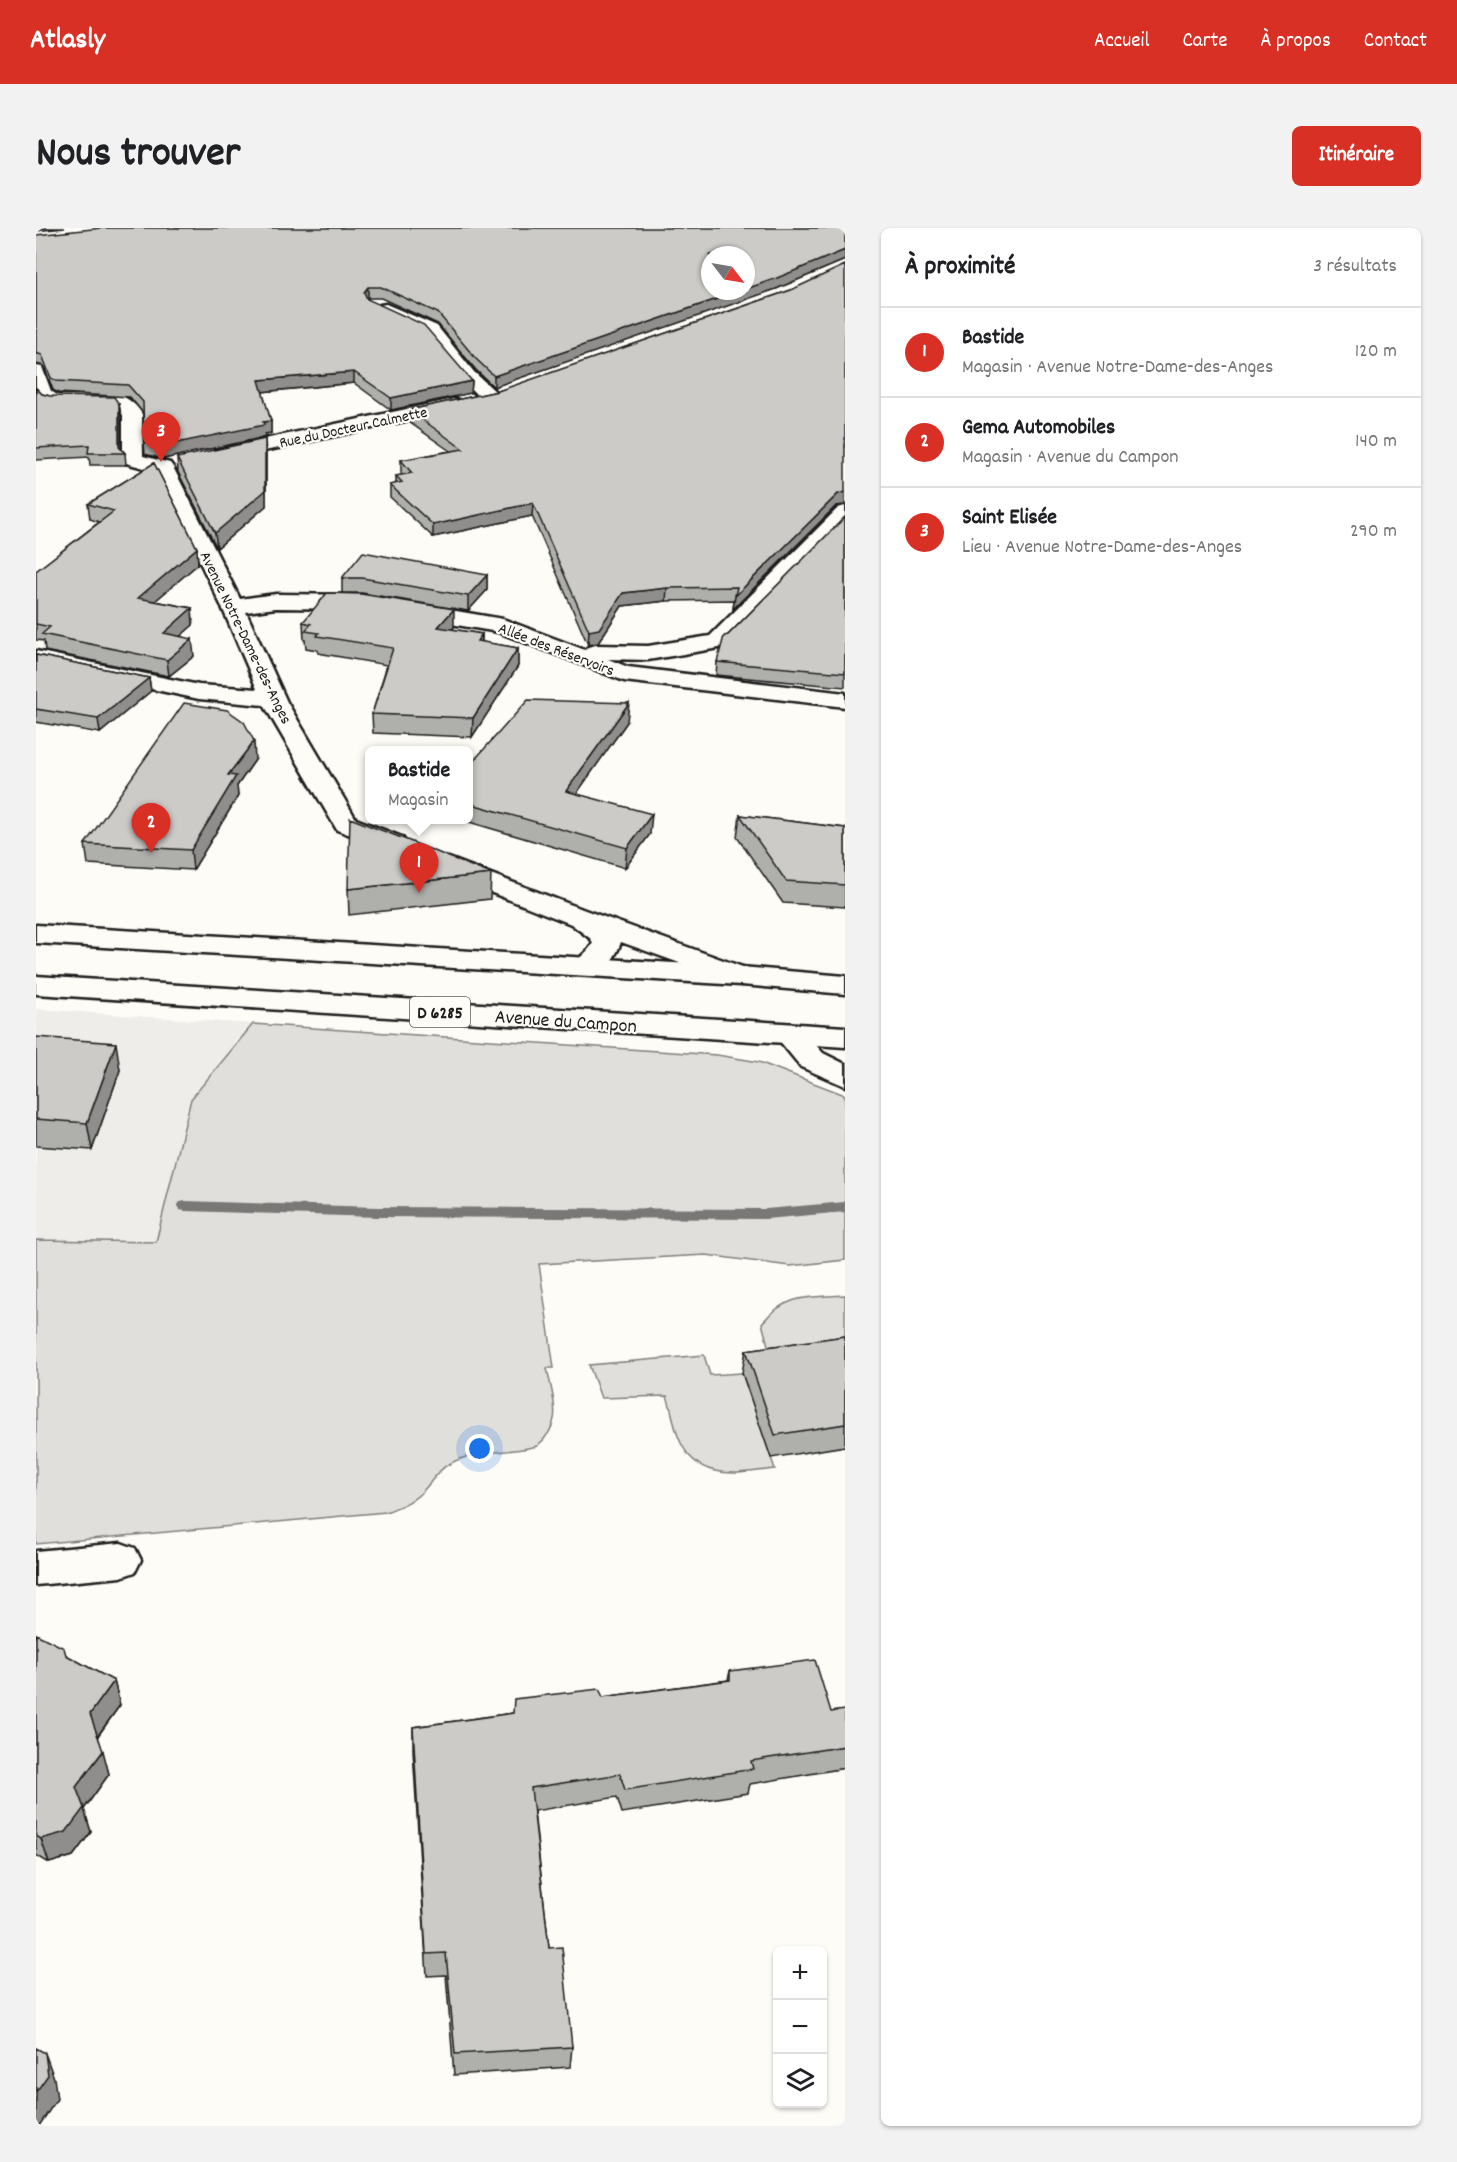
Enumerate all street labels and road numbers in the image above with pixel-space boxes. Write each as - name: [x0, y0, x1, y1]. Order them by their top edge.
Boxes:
- street label: Rue du Docteur Calmette: [277, 402, 430, 455]
- street label: Avenue Notre-Dame-des-Anges: [193, 548, 297, 729]
- street label: Allée des Réservoirs: [495, 618, 618, 683]
- road number: D 6285: [410, 997, 470, 1027]
- street label: Avenue du Campon: [494, 1004, 638, 1042]

